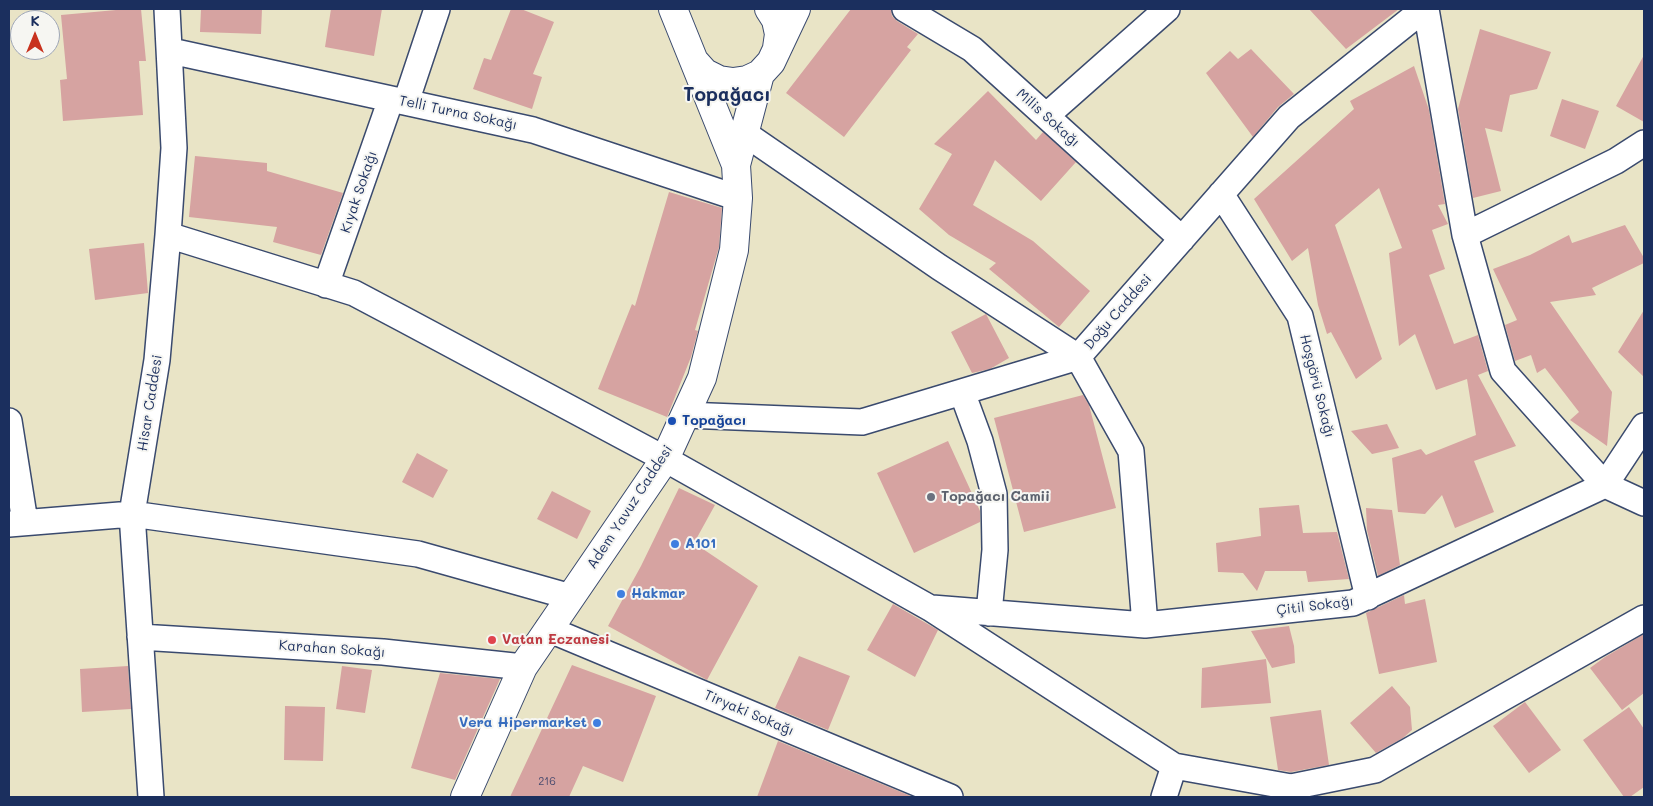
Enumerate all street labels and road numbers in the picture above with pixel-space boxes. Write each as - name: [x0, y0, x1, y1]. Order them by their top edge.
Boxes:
- street label: Milis Sokağı: [1013, 85, 1083, 151]
- street label: Telli Turna Sokağı: [397, 92, 519, 134]
- street label: Kıyak Sokağı: [337, 149, 381, 235]
- street label: Doğu Caddesi: [1081, 271, 1155, 353]
- street label: Hoşgörü Sokağı: [1296, 333, 1338, 439]
- street label: Hisar Caddesi: [134, 354, 166, 452]
- street label: Adem Yavuz Caddesi: [584, 442, 676, 572]
- street label: Çitil Sokağı: [1275, 593, 1355, 619]
- street label: Karahan Sokağı: [278, 637, 386, 661]
- street label: Tiryaki Sokağı: [701, 686, 797, 740]

